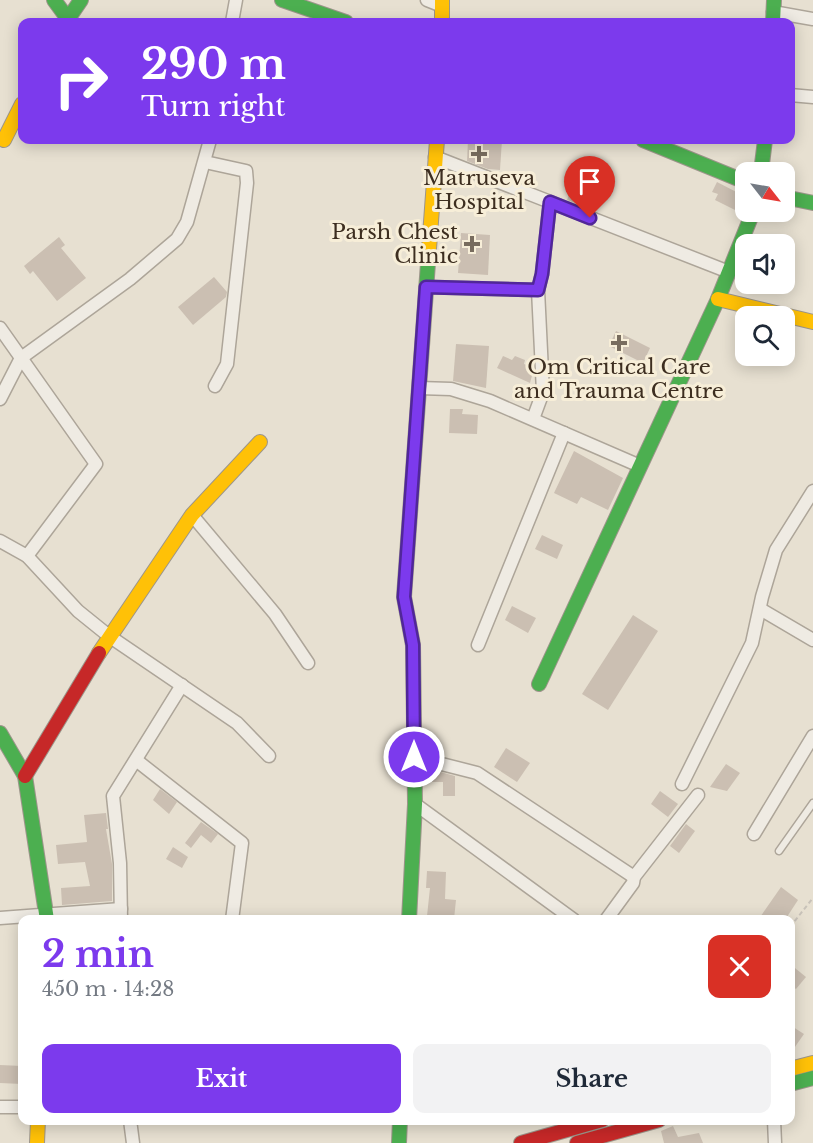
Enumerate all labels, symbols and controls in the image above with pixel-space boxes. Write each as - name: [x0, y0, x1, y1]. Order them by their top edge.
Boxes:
- text: 290 m: [141, 38, 286, 90]
- icon: right: [42, 42, 120, 120]
- text: Turn right: [141, 90, 285, 123]
- marker: Matruseva Hospital: [470, 145, 488, 163]
- pin: [564, 156, 615, 218]
- north arrow: [735, 162, 795, 222]
- map controls: [735, 162, 795, 366]
- place label: Matruseva Hospital: [423, 165, 535, 215]
- icon: arrive: [573, 165, 606, 198]
- place label: Parsh Chest Clinic: [331, 219, 458, 269]
- button: sound: [735, 234, 795, 294]
- marker: Parsh Chest Clinic: [463, 235, 481, 253]
- button: search: [735, 306, 795, 366]
- marker: Om Critical Care and Trauma Centre: [610, 334, 628, 352]
- place label: Om Critical Care and Trauma Centre: [514, 354, 724, 404]
- position arrow: [382, 725, 446, 789]
- text: 2 min: [42, 932, 154, 977]
- button: close: [708, 935, 771, 998]
- text: 450 m · 14:28: [42, 977, 174, 1001]
- button: Exit: [42, 1044, 401, 1113]
- button: Share: [413, 1044, 771, 1113]

